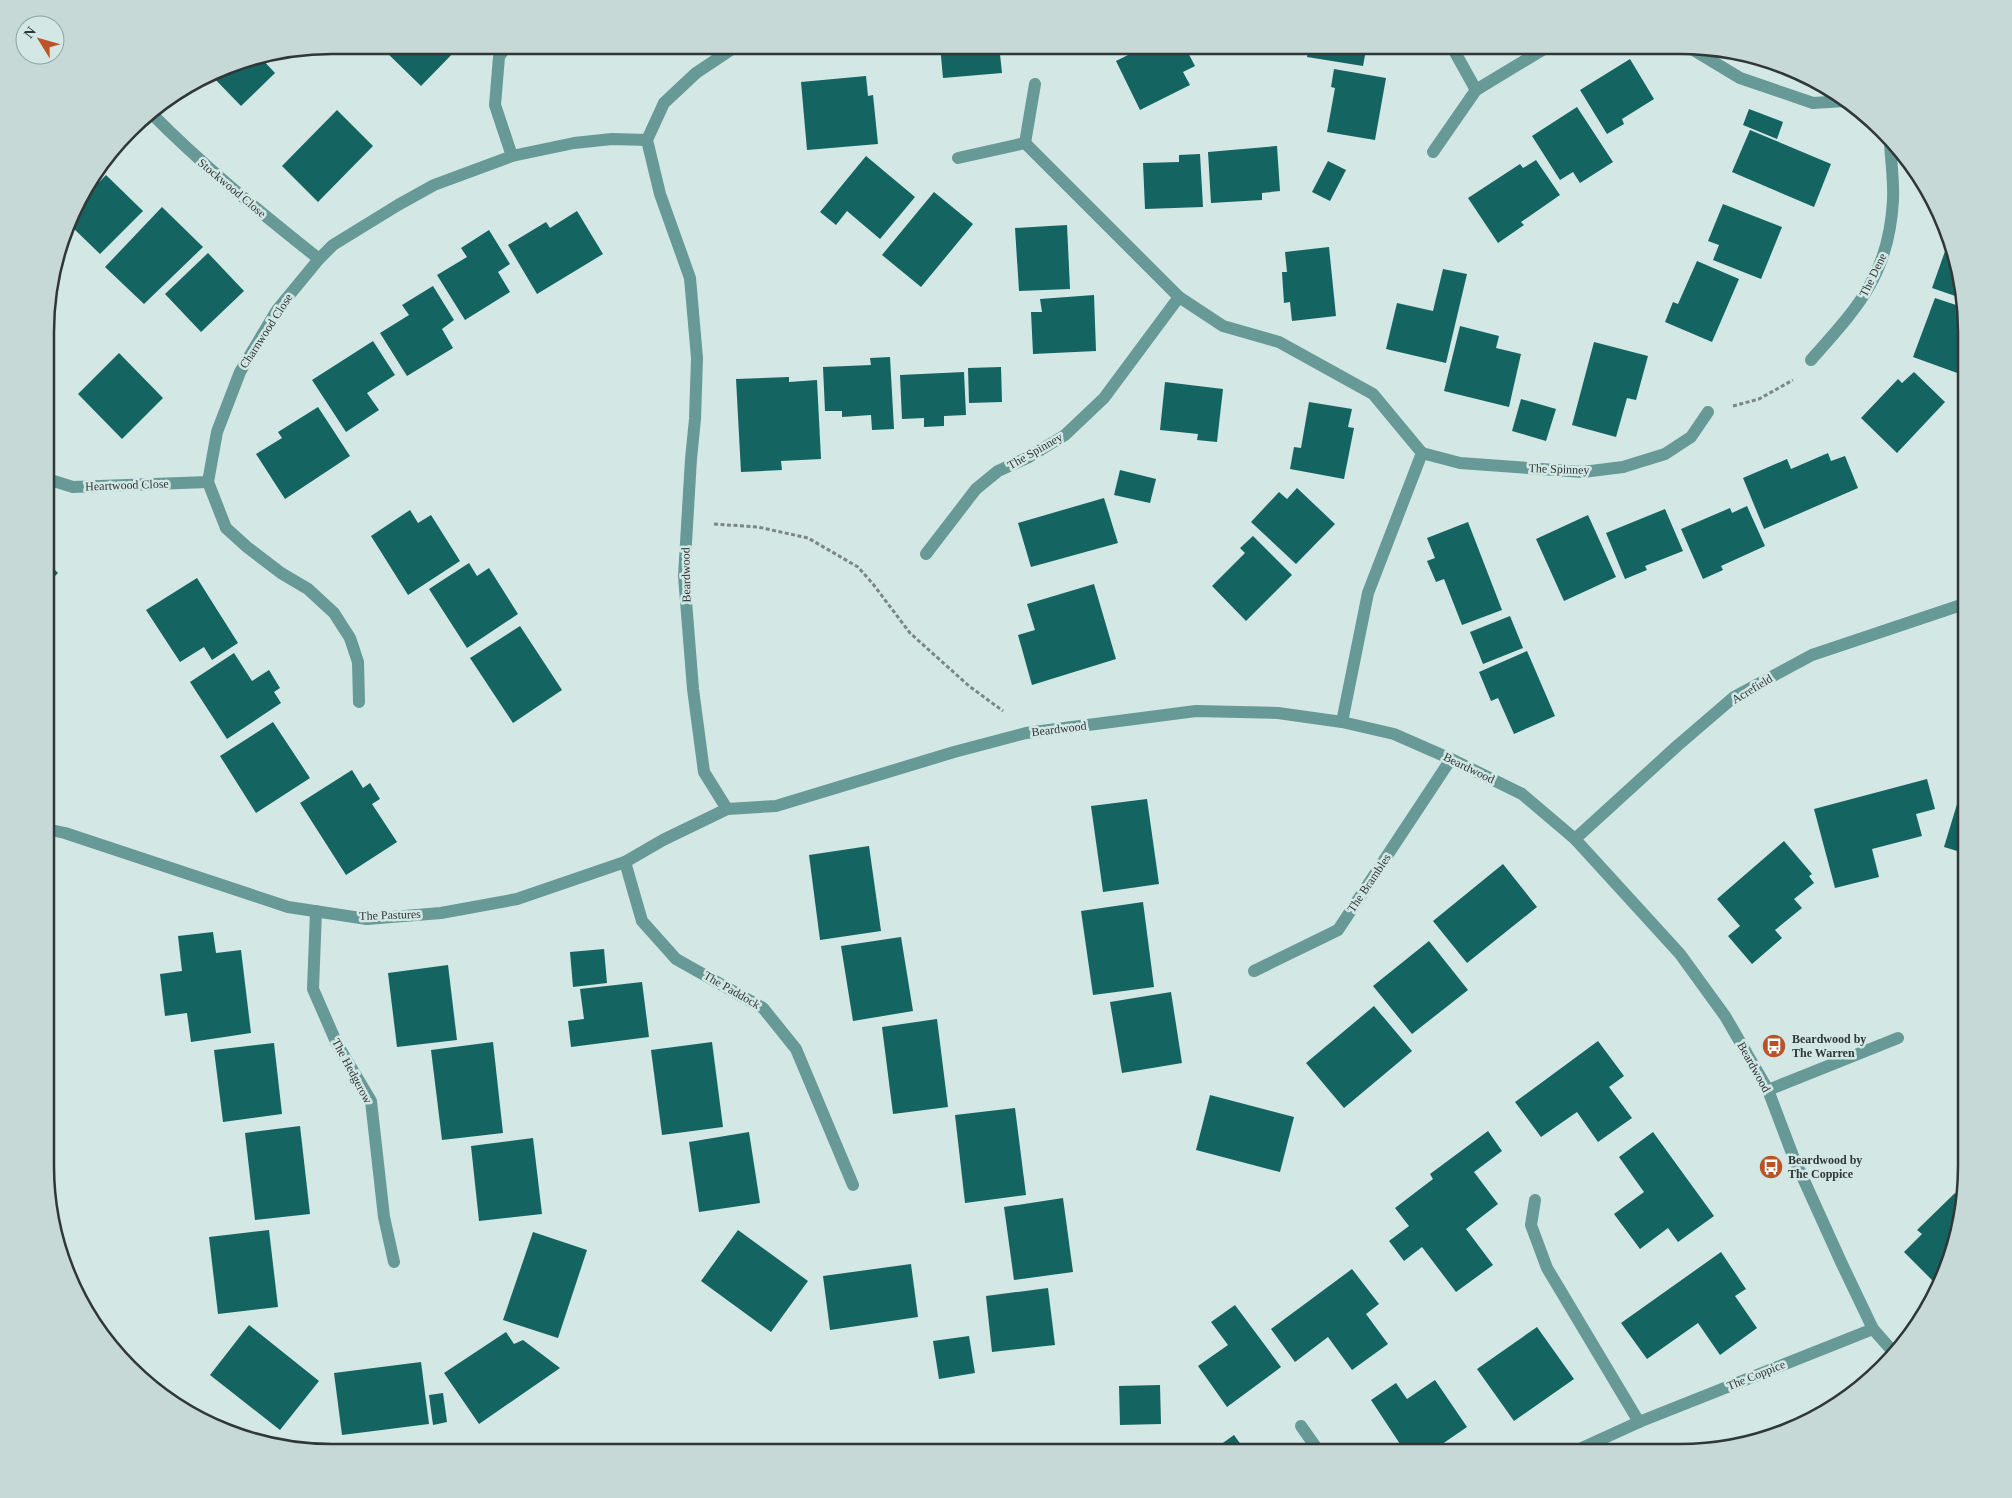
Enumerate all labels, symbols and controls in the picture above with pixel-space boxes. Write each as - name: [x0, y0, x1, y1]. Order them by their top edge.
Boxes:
- north arrow: [15, 15, 65, 65]
- text: N: [21, 24, 39, 41]
- street label: Stockwood Close: [195, 156, 269, 220]
- street label: The Dene: [1856, 251, 1890, 299]
- street label: Charnwood Close: [237, 291, 295, 371]
- street label: The Spinney: [1005, 430, 1065, 472]
- street label: The Spinney: [1528, 461, 1590, 477]
- street label: Heartwood Close: [85, 477, 169, 493]
- street label: Beardwood: [679, 547, 693, 603]
- street label: Acrefield: [1729, 671, 1775, 707]
- street label: Beardwood: [1031, 719, 1087, 739]
- street label: Beardwood: [1441, 750, 1497, 786]
- street label: The Brambles: [1344, 851, 1394, 915]
- street label: The Pastures: [359, 907, 421, 923]
- street label: The Paddock: [701, 968, 763, 1012]
- place label: Beardwood by The Warren: [1792, 1032, 1866, 1060]
- bus stop icon: Beardwood by The Warren: [1761, 1033, 1787, 1059]
- street label: The Hedgerow: [329, 1036, 375, 1106]
- street label: Beardwood: [1734, 1039, 1774, 1095]
- place label: Beardwood by The Coppice: [1788, 1153, 1862, 1181]
- bus stop icon: Beardwood by The Coppice: [1758, 1154, 1784, 1180]
- street label: The Coppice: [1725, 1357, 1787, 1393]

